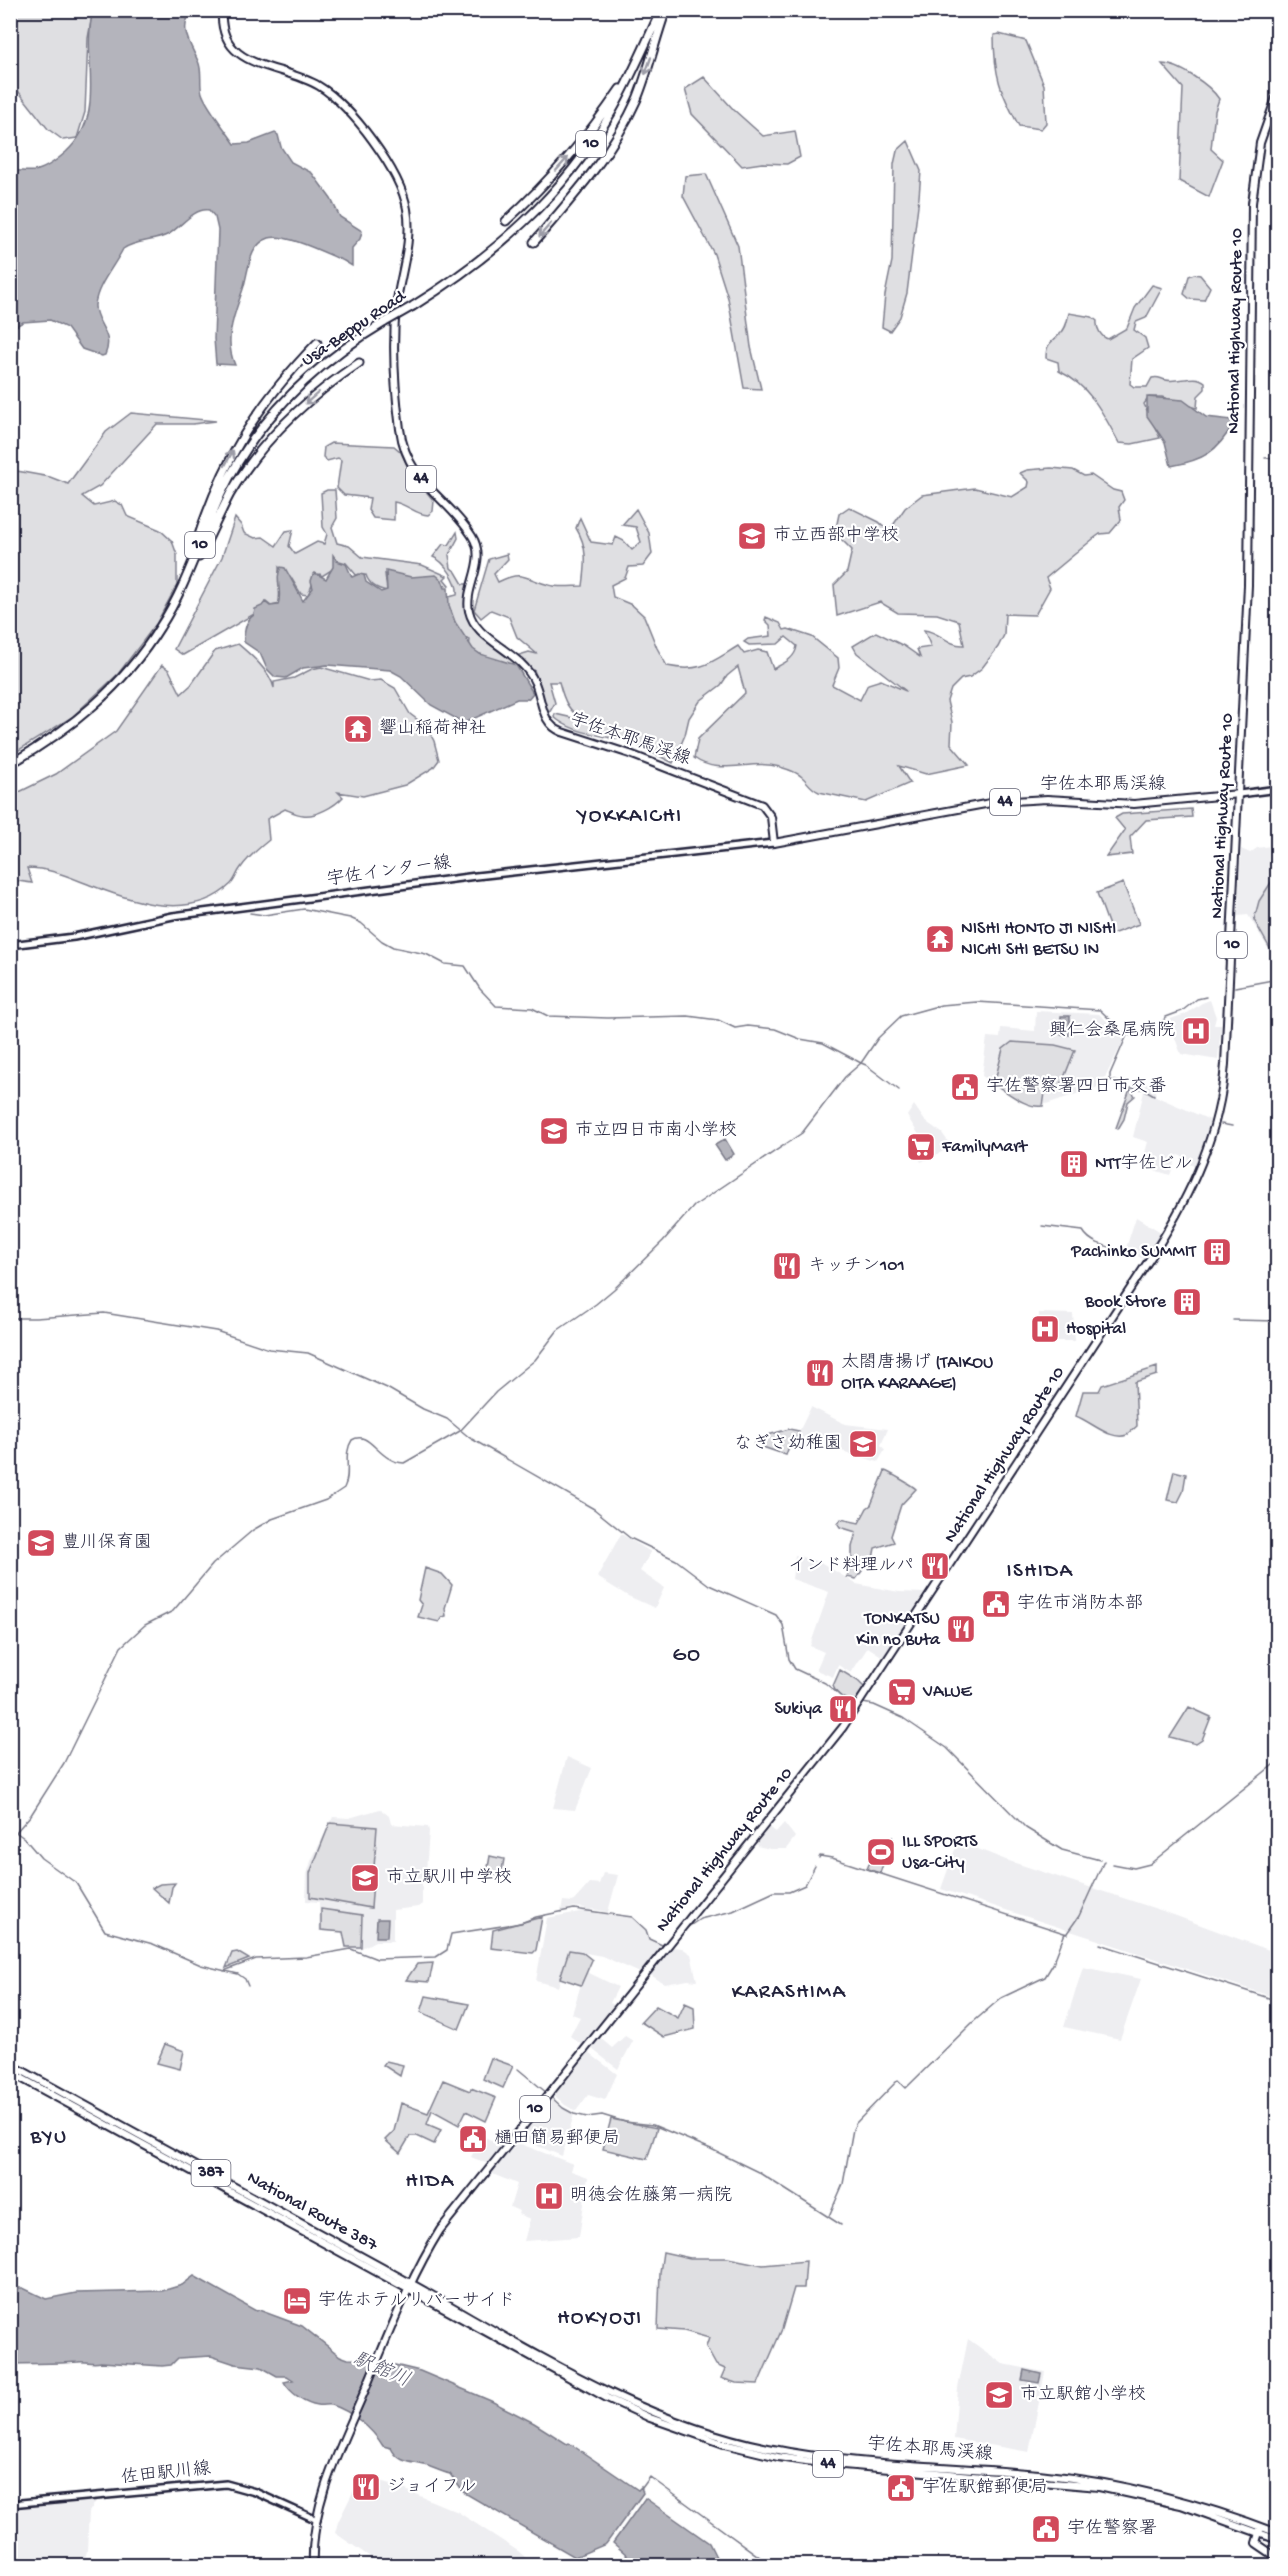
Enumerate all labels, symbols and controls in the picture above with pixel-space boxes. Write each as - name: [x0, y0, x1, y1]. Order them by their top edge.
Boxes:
- one-way arrow: [642, 56, 653, 75]
- road number: 10: [576, 131, 606, 157]
- one-way arrow: [555, 157, 569, 172]
- one-way arrow: [538, 222, 551, 238]
- street label: National Highway Route 10: [1224, 228, 1248, 434]
- street label: Usa-Beppu Road: [298, 286, 411, 372]
- one-way arrow: [305, 391, 320, 405]
- one-way arrow: [224, 449, 236, 467]
- road number: 44: [406, 466, 436, 492]
- school or university icon: 市立西部中学校: [736, 520, 768, 552]
- place label: 市立西部中学校: [773, 525, 899, 547]
- road number: 10: [185, 532, 215, 558]
- street label: 宇佐本耶馬渓線: [567, 709, 693, 770]
- temple icon: 響山稲荷神社: [342, 713, 374, 745]
- street label: National Highway Route 10: [1207, 713, 1239, 919]
- place label: 響山稲荷神社: [379, 718, 487, 740]
- street label: 宇佐本耶馬渓線: [1040, 774, 1166, 796]
- road number: 44: [990, 789, 1020, 815]
- district label: YOKKAICHI: [576, 805, 682, 830]
- street label: 宇佐インター線: [325, 852, 452, 891]
- place label: NISHI HONTO JI NISHI NICHI SHI BETSU IN: [961, 919, 1116, 961]
- temple icon: NISHI HONTO JI NISHI NICHI SHI BETSU IN: [924, 923, 956, 955]
- road number: 10: [1217, 932, 1247, 958]
- hospital icon: 興仁会桑尾病院: [1180, 1015, 1212, 1047]
- place label: 興仁会桑尾病院: [1049, 1020, 1175, 1042]
- public building icon: 宇佐警察署四日市交番: [949, 1071, 981, 1103]
- place label: 宇佐警察署四日市交番: [986, 1076, 1166, 1098]
- school or university icon: 市立四日市南小学校: [538, 1115, 570, 1147]
- place label: 市立四日市南小学校: [575, 1120, 737, 1142]
- supermarket icon: FamilyMart: [905, 1131, 937, 1163]
- place label: FamilyMart: [941, 1137, 1029, 1158]
- building icon: NTT宇佐ビル: [1058, 1148, 1090, 1180]
- place label: NTT宇佐ビル: [1095, 1153, 1192, 1175]
- building icon: Pachinko SUMMIT: [1201, 1236, 1233, 1268]
- place label: Pachinko SUMMIT: [1070, 1242, 1197, 1263]
- restaurant icon: キッチン101: [771, 1250, 803, 1282]
- place label: キッチン101: [808, 1256, 905, 1277]
- building icon: Book Store: [1171, 1286, 1203, 1318]
- place label: Book Store: [1084, 1292, 1167, 1313]
- hospital icon: Hospital: [1029, 1313, 1061, 1345]
- place label: Hospital: [1066, 1319, 1126, 1340]
- place label: 太閤唐揚げ (TAIKOU OITA KARAAGE): [841, 1352, 993, 1395]
- restaurant icon: 太閤唐揚げ (TAIKOU OITA KARAAGE): [804, 1357, 836, 1389]
- street label: National Highway Route 10: [940, 1363, 1070, 1547]
- school or university icon: なぎさ幼稚園: [847, 1428, 879, 1460]
- place label: なぎさ幼稚園: [734, 1433, 842, 1455]
- school or university icon: 豊川保育園: [25, 1527, 57, 1559]
- place label: 豊川保育園: [62, 1532, 152, 1554]
- restaurant icon: インド料理ルパ: [919, 1550, 951, 1582]
- place label: インド料理ルパ: [788, 1555, 914, 1577]
- district label: ISHIDA: [1007, 1560, 1074, 1585]
- public building icon: 宇佐市消防本部: [980, 1588, 1012, 1620]
- place label: 宇佐市消防本部: [1017, 1593, 1143, 1615]
- place label: TONKATSU Kin no Buta: [856, 1609, 941, 1651]
- restaurant icon: TONKATSU Kin no Buta: [945, 1613, 977, 1645]
- district label: GO: [673, 1644, 701, 1669]
- supermarket icon: VALUE: [886, 1676, 918, 1708]
- place label: VALUE: [922, 1682, 973, 1703]
- restaurant icon: Sukiya: [827, 1693, 859, 1725]
- place label: Sukiya: [774, 1699, 823, 1720]
- street label: National Highway Route 10: [652, 1763, 798, 1937]
- place label: ILL SPORTS Usa-City: [902, 1832, 978, 1874]
- sports icon: ILL SPORTS Usa-City: [865, 1836, 897, 1868]
- school or university icon: 市立駅川中学校: [349, 1862, 381, 1894]
- place label: 市立駅川中学校: [386, 1867, 512, 1889]
- district label: KARASHIMA: [732, 1981, 846, 2006]
- road number: 10: [520, 2096, 550, 2122]
- public building icon: 樋田簡易郵便局: [457, 2123, 489, 2155]
- district label: BYU: [29, 2126, 68, 2151]
- place label: 樋田簡易郵便局: [494, 2128, 620, 2150]
- road number: 387: [192, 2160, 230, 2186]
- street label: National Route 387: [243, 2167, 381, 2257]
- district label: HIDA: [405, 2170, 455, 2195]
- hospital icon: 明徳会佐藤第一病院: [533, 2180, 565, 2212]
- place label: 明徳会佐藤第一病院: [570, 2185, 732, 2207]
- hotel icon: 宇佐ホテルリバーサイド: [281, 2285, 313, 2317]
- place label: 宇佐ホテルリバーサイド: [318, 2290, 515, 2312]
- district label: HOKYOJI: [557, 2307, 643, 2332]
- water label: 駅館川: [349, 2348, 413, 2393]
- school or university icon: 市立駅館小学校: [983, 2379, 1015, 2411]
- place label: 市立駅館小学校: [1020, 2384, 1146, 2406]
- street label: 宇佐本耶馬渓線: [866, 2433, 994, 2466]
- road number: 44: [813, 2451, 843, 2477]
- street label: 佐田駅川線: [120, 2458, 212, 2489]
- restaurant icon: ジョイフル: [350, 2471, 382, 2503]
- public building icon: 宇佐駅館郵便局: [885, 2472, 917, 2504]
- place label: ジョイフル: [387, 2477, 476, 2498]
- place label: 宇佐駅館郵便局: [922, 2477, 1048, 2499]
- public building icon: 宇佐警察署: [1030, 2513, 1062, 2545]
- place label: 宇佐警察署: [1067, 2518, 1157, 2540]

